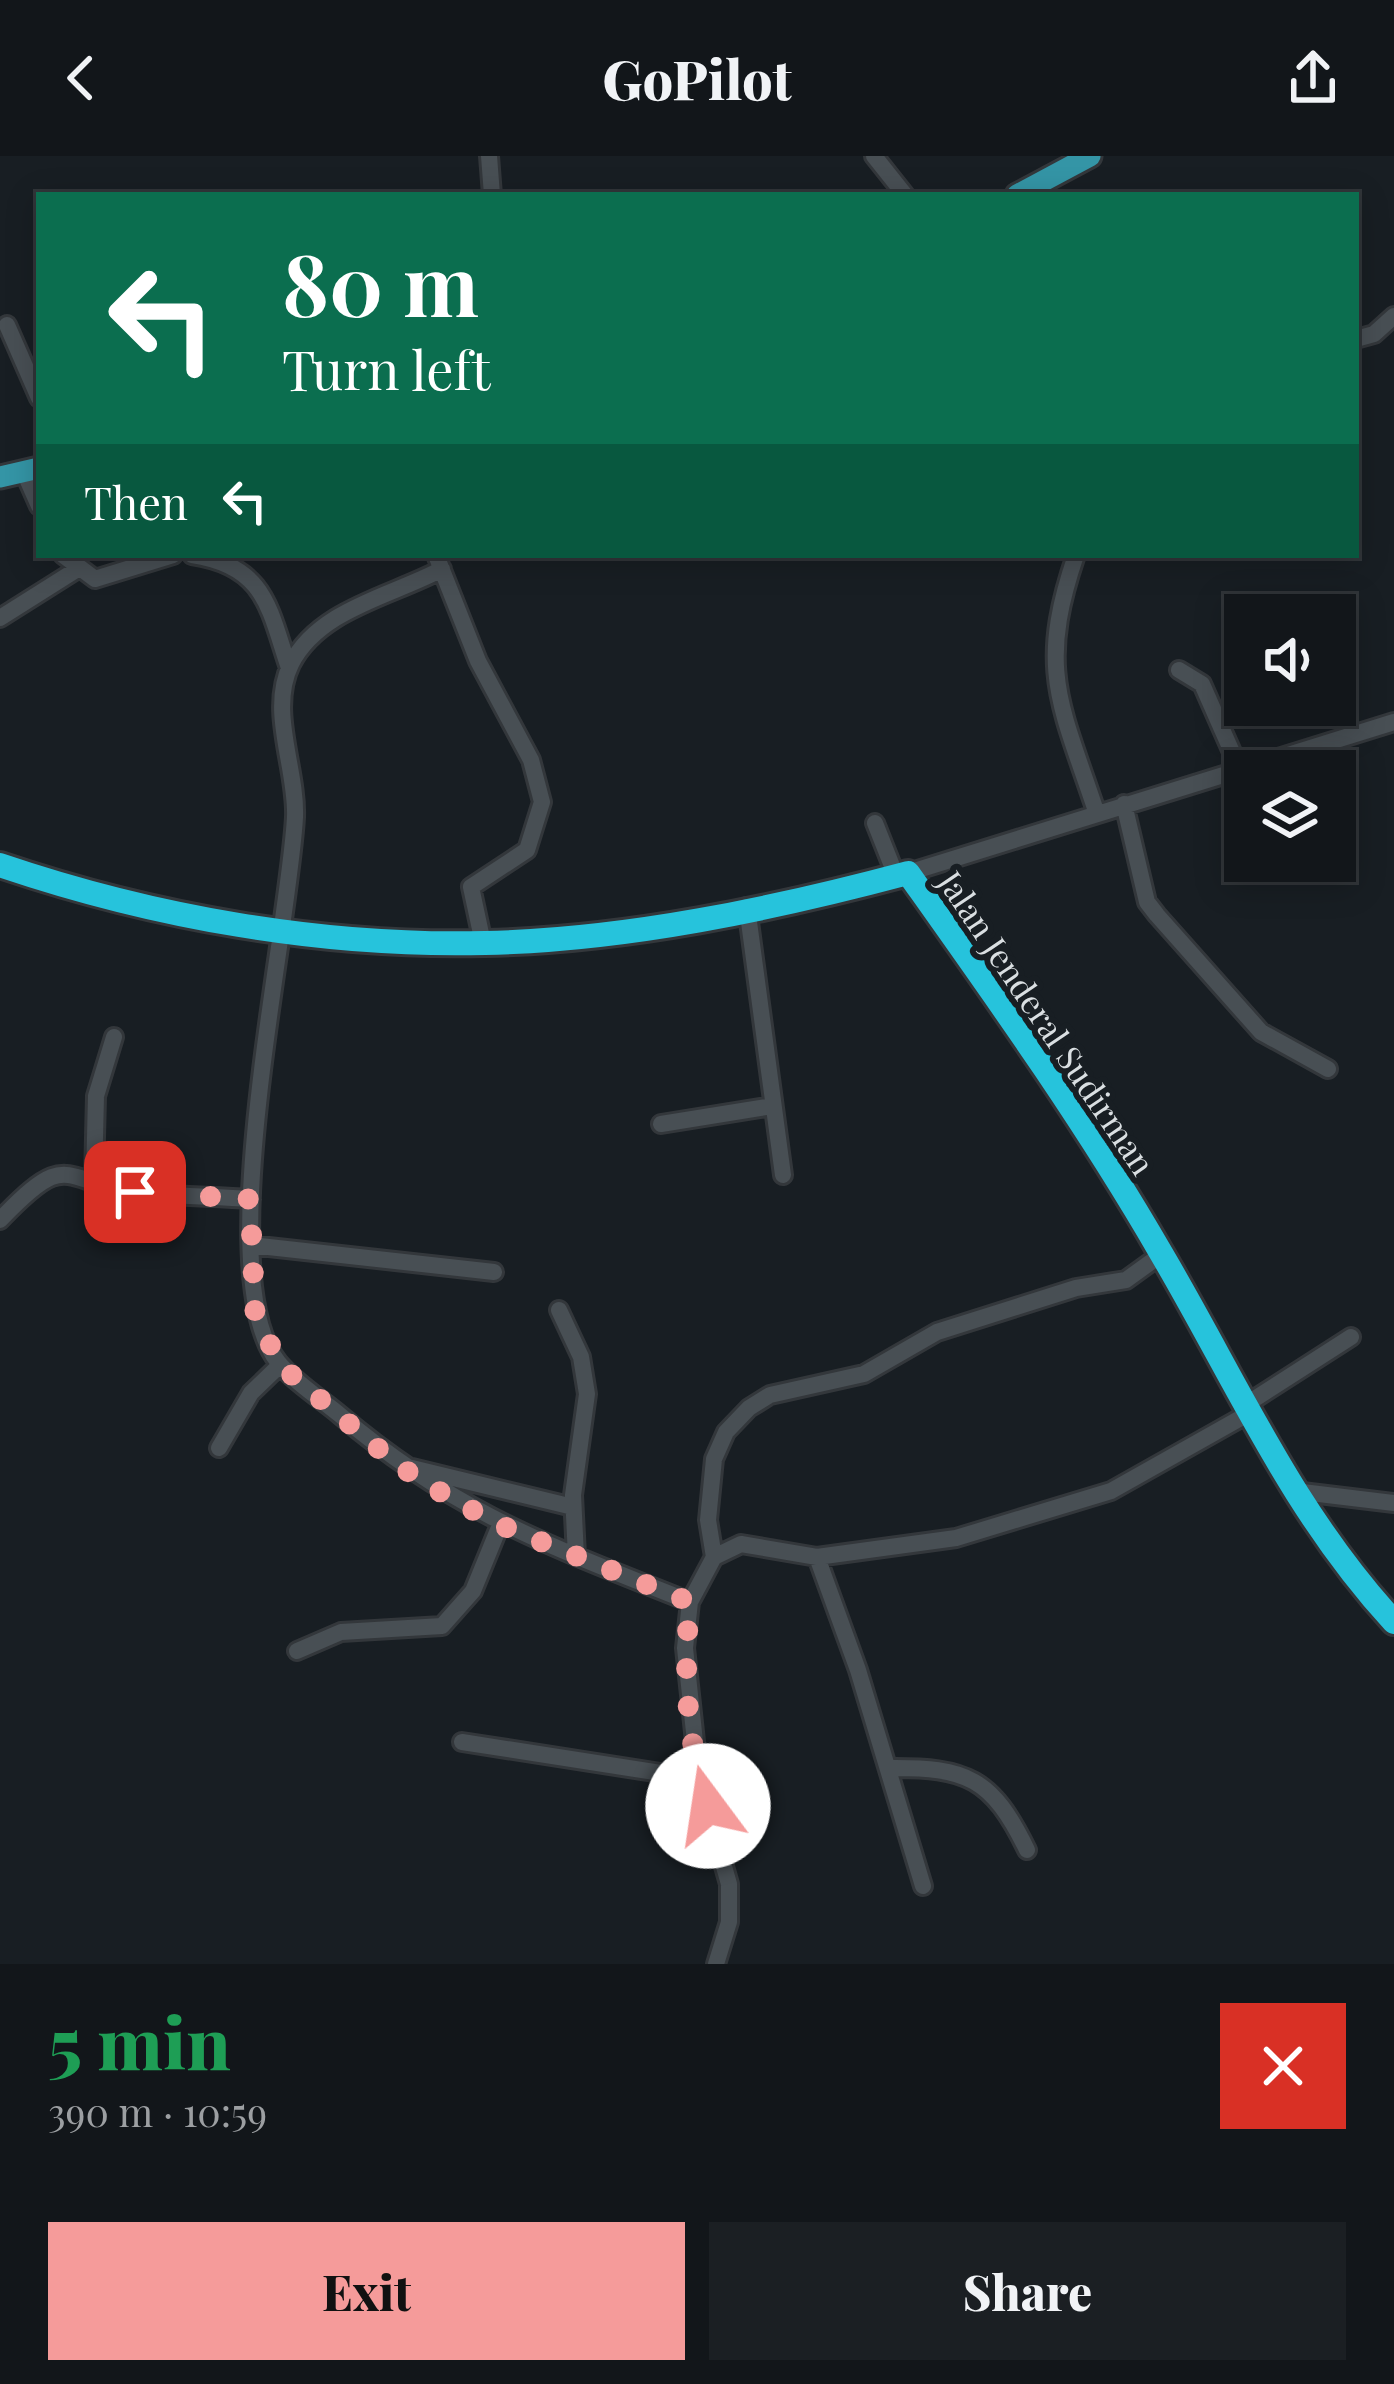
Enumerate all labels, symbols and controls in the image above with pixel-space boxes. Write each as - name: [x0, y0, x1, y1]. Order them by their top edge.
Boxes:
- text: GoPilot: [602, 42, 792, 114]
- icon: back: [48, 45, 114, 111]
- icon: share: [1280, 45, 1346, 111]
- text: 80 m: [282, 226, 479, 338]
- icon: left: [84, 240, 240, 396]
- text: Turn left: [282, 333, 491, 405]
- icon: left: [212, 468, 278, 534]
- text: Then: [84, 471, 188, 531]
- map controls: [1224, 594, 1356, 882]
- button: sound: [1224, 594, 1356, 726]
- button: layers: [1224, 750, 1356, 882]
- street label: Jalan Jenderal Sudirman: [929, 861, 1166, 1183]
- pin: [84, 1141, 186, 1243]
- icon: arrive: [102, 1159, 168, 1225]
- position arrow: [645, 1743, 771, 1869]
- text: 5 min: [48, 1992, 231, 2088]
- button: close: [1220, 2003, 1346, 2129]
- text: 390 m · 10:59: [48, 2085, 267, 2137]
- button: Exit: [48, 2222, 685, 2360]
- button: Share: [709, 2222, 1346, 2360]

